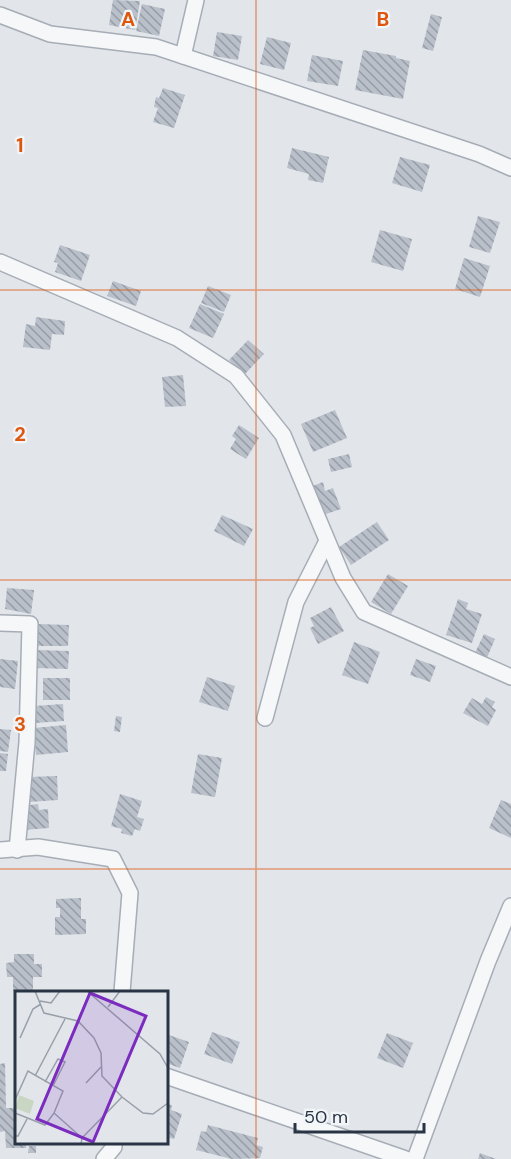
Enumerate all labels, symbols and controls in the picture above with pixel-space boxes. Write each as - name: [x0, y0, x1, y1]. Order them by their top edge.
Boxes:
- text: A: [121, 6, 135, 32]
- text: B: [377, 6, 389, 32]
- text: 1: [16, 132, 24, 158]
- text: 2: [14, 421, 26, 447]
- text: 3: [14, 711, 26, 737]
- inset map: [15, 991, 168, 1144]
- scale bar: [295, 1096, 424, 1134]
- text: 50 m: [304, 1105, 348, 1129]

